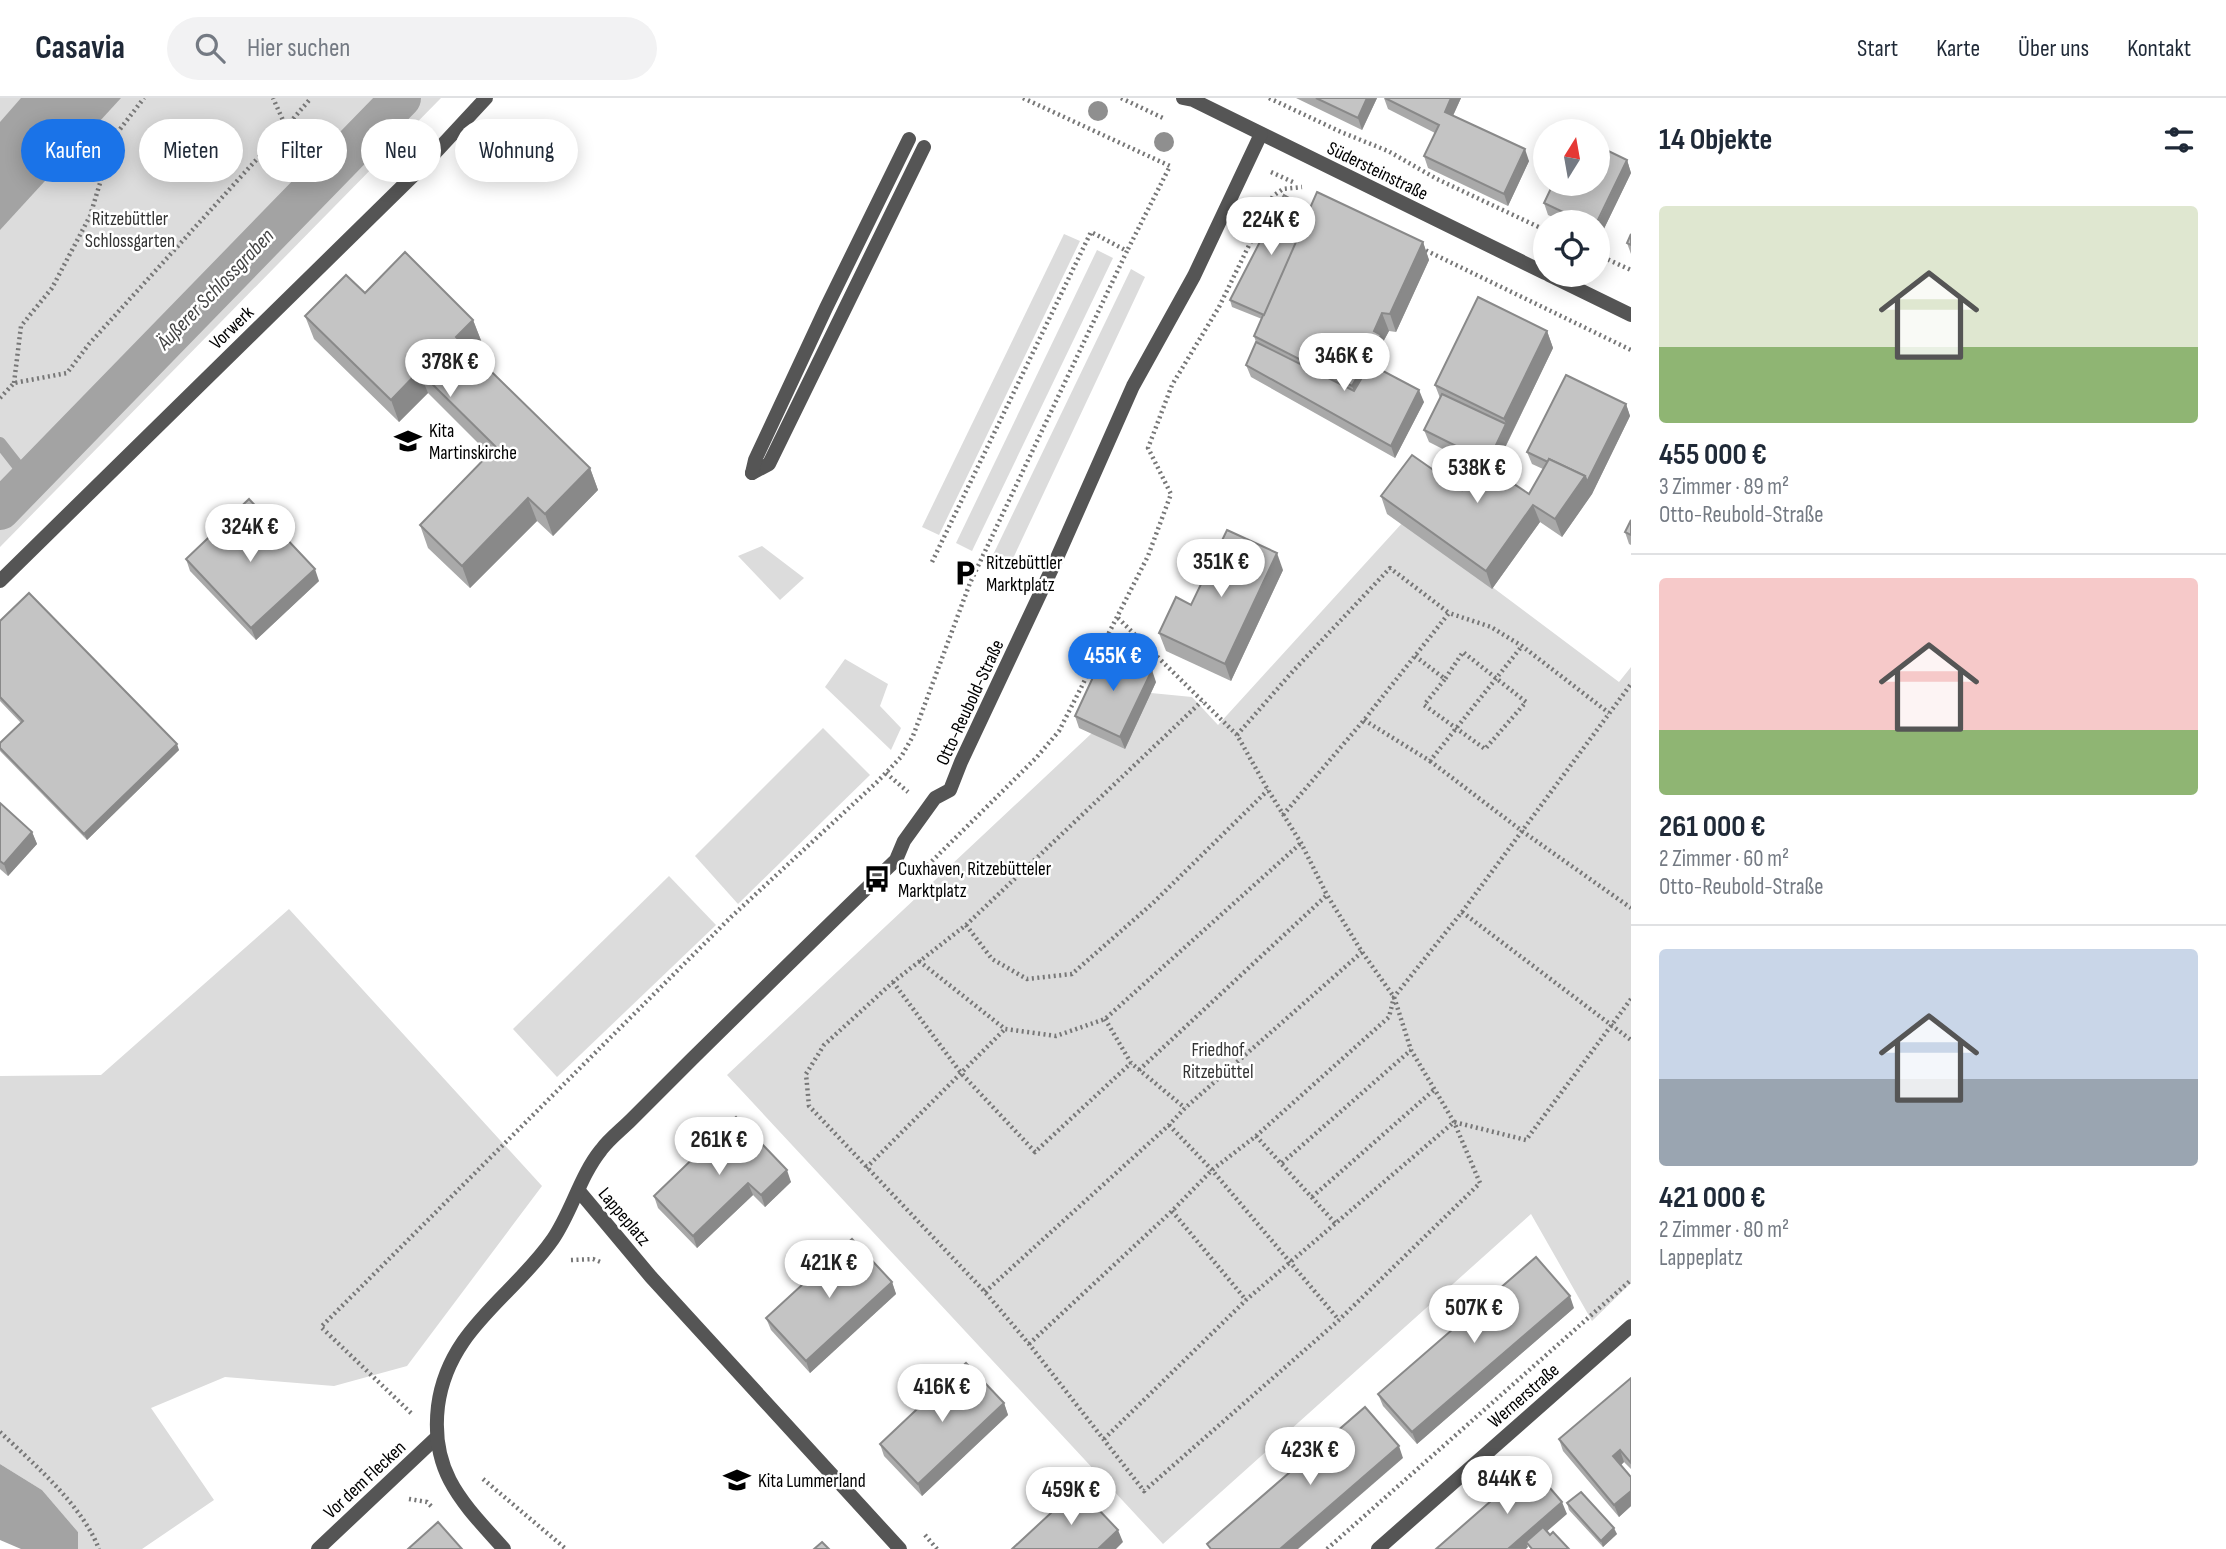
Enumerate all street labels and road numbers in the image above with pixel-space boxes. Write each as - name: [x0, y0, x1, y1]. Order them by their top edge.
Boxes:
- street label: Südersteinstraße: [1323, 137, 1431, 206]
- street label: Vorwerk: [205, 301, 259, 355]
- street label: Otto-Reubold-Straße: [931, 636, 1009, 769]
- street label: Lappeplatz: [593, 1183, 655, 1251]
- street label: Wernerstraße: [1484, 1359, 1564, 1433]
- street label: Vor dem Flecken: [319, 1436, 411, 1524]

